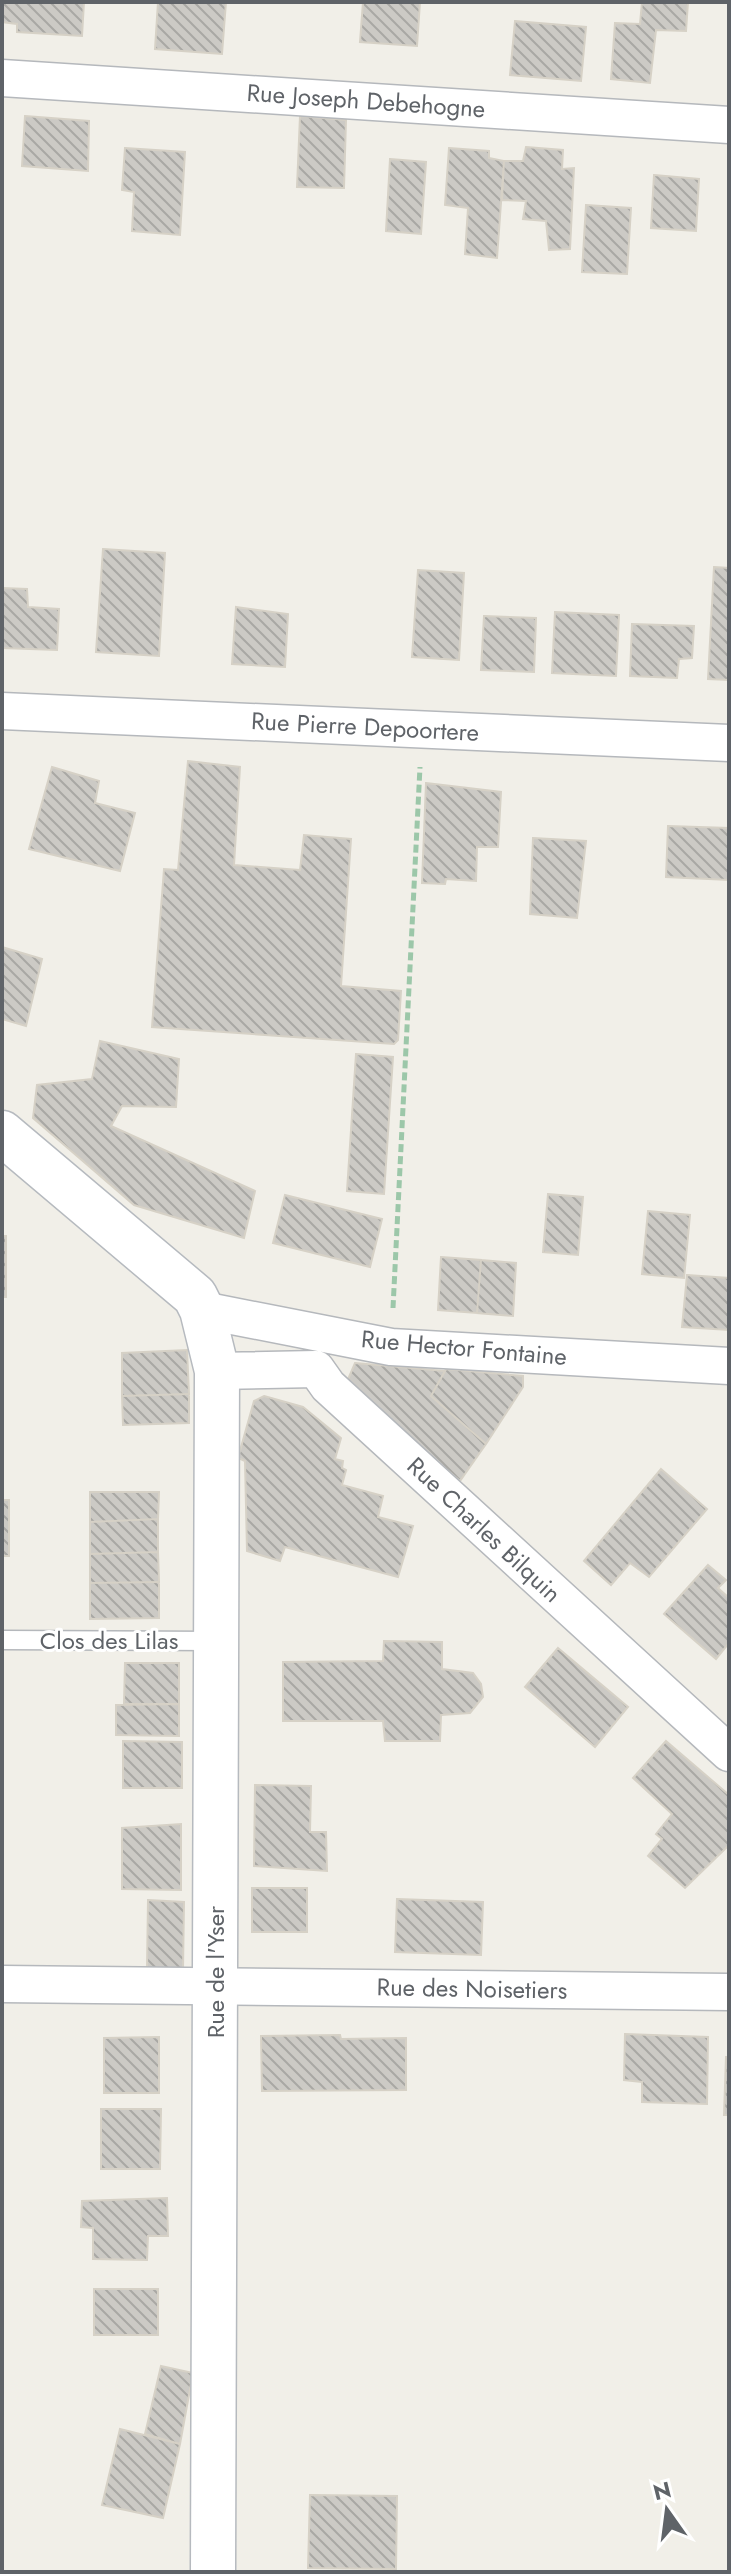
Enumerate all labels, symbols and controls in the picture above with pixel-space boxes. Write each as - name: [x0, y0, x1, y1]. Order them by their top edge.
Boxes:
- street label: Rue Joseph Debehogne: [246, 75, 486, 126]
- street label: Rue Pierre Depoortere: [250, 703, 480, 750]
- street label: Rue Hector Fontaine: [360, 1321, 568, 1374]
- street label: Rue Charles Bilquin: [399, 1449, 569, 1610]
- street label: Clos des Lilas: [40, 1623, 178, 1658]
- street label: Rue de l'Yser: [198, 1905, 233, 2038]
- street label: Rue des Noisetiers: [376, 1969, 568, 2008]
- north arrow: [627, 2470, 707, 2550]
- text: N: [650, 2473, 675, 2508]

